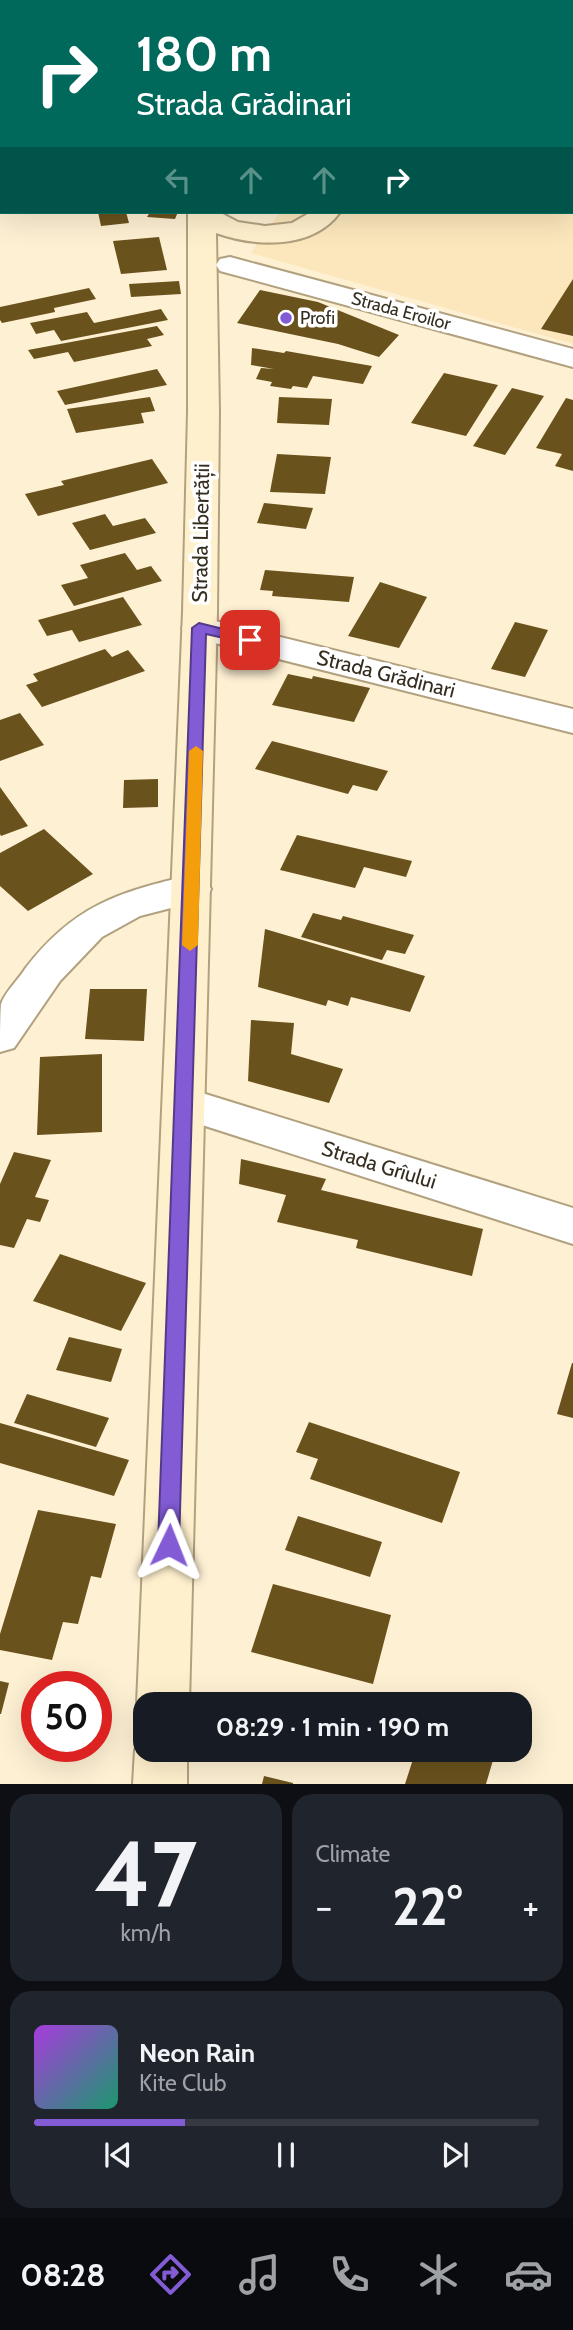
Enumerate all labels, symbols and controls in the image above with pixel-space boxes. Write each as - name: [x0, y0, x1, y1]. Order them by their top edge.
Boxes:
- text: 180 m: [136, 24, 272, 83]
- icon: right: [21, 28, 112, 119]
- text: Strada Grădinari: [136, 84, 352, 123]
- icon: left: [159, 161, 197, 199]
- icon: ahead: [232, 161, 270, 199]
- icon: ahead: [305, 161, 343, 199]
- icon: right: [378, 161, 416, 199]
- street label: Strada Eroilor: [349, 287, 453, 335]
- place label: Profi: [300, 307, 335, 329]
- marker: Profi: [278, 310, 294, 326]
- street label: Strada Libertății: [187, 463, 216, 603]
- pin: [220, 610, 280, 670]
- icon: arrive: [231, 621, 269, 659]
- street label: Strada Grădinari: [314, 644, 458, 703]
- street label: Strada Grîului: [319, 1135, 439, 1194]
- position arrow: [132, 1508, 206, 1582]
- speed limit sign: 50: [21, 1671, 112, 1762]
- text: 08:29 · 1 min · 190 m: [216, 1711, 449, 1743]
- text: 47: [94, 1818, 197, 1929]
- text: Climate: [316, 1840, 390, 1868]
- text: 22°: [392, 1875, 462, 1938]
- text: −: [316, 1883, 332, 1930]
- text: +: [522, 1883, 539, 1930]
- text: km/h: [121, 1919, 171, 1947]
- text: Neon Rain: [139, 2037, 255, 2069]
- text: Kite Club: [139, 2069, 226, 2097]
- icon: previous: [99, 2136, 137, 2174]
- icon: pause: [267, 2136, 305, 2174]
- icon: next: [436, 2136, 474, 2174]
- icon: directions: [146, 2250, 195, 2299]
- icon: music: [235, 2250, 284, 2299]
- icon: phone: [325, 2250, 374, 2299]
- icon: climate: [414, 2250, 463, 2299]
- icon: car: [504, 2250, 553, 2299]
- text: 08:28: [20, 2255, 106, 2294]

